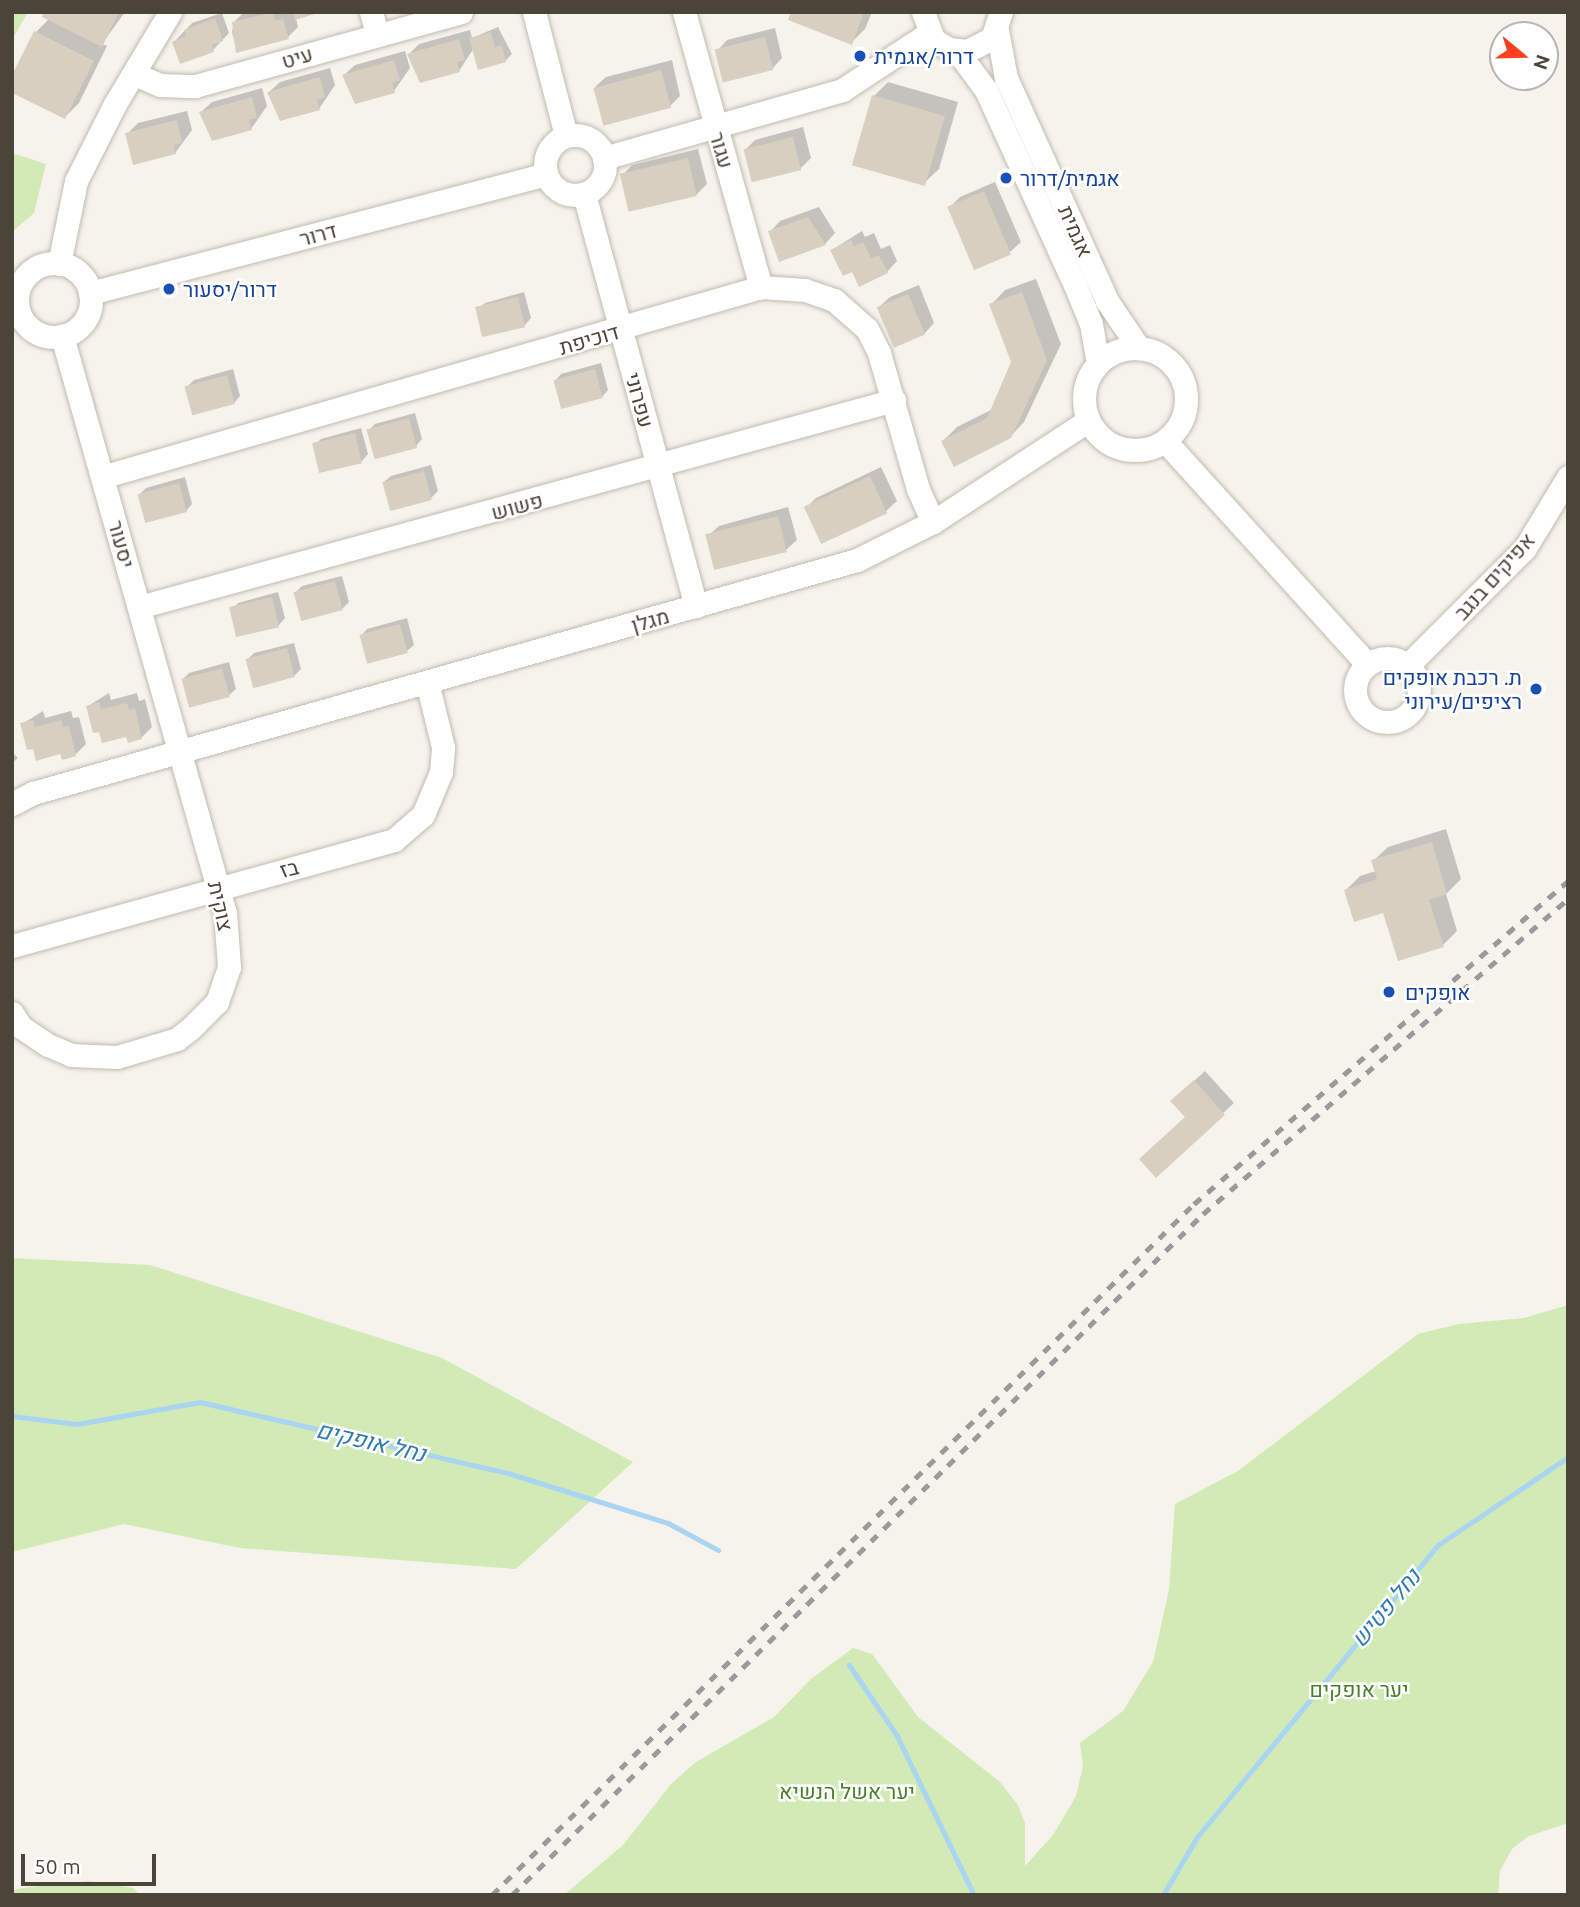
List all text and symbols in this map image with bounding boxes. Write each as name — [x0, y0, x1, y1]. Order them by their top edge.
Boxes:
north arrow — [1489, 21, 1559, 91]
street label: עיט — [278, 41, 316, 73]
place label: דרור/אגמית — [874, 43, 974, 69]
marker: דרור/אגמית — [852, 48, 868, 64]
text: N — [1529, 52, 1555, 72]
street label: עגור — [705, 129, 739, 171]
place label: אגמית/דרור — [1020, 165, 1120, 191]
marker: אגמית/דרור — [998, 170, 1014, 186]
street label: אגמית — [1053, 201, 1099, 261]
street label: דרור — [297, 217, 339, 251]
place label: דרור/יסעור — [183, 276, 277, 302]
marker: דרור/יסעור — [161, 281, 177, 297]
street label: דוכיפת — [556, 318, 622, 360]
street label: עפרוני — [621, 370, 659, 430]
street label: פשוש — [488, 487, 546, 525]
street label: יסעור — [104, 517, 140, 571]
street label: אפיקים בנגב — [1448, 527, 1540, 625]
street label: מגלן — [628, 603, 672, 637]
place label: ת. רכבת אופקים רציפים/עירוני — [1383, 664, 1522, 714]
marker: ת. רכבת אופקים רציפים/עירוני — [1528, 681, 1544, 697]
street label: בז — [277, 854, 301, 882]
street label: צוקית — [203, 879, 239, 933]
place label: אופקים — [1405, 979, 1471, 1005]
marker: אופקים — [1379, 982, 1399, 1002]
water label: נחל אופקים — [314, 1416, 428, 1468]
water label: נחל פטיש — [1345, 1563, 1427, 1653]
park label: יער אופקים — [1309, 1676, 1409, 1702]
park label: יער אשל הנשיא — [779, 1778, 915, 1804]
scale bar — [24, 1840, 159, 1884]
text: 50 m — [34, 1854, 81, 1878]

